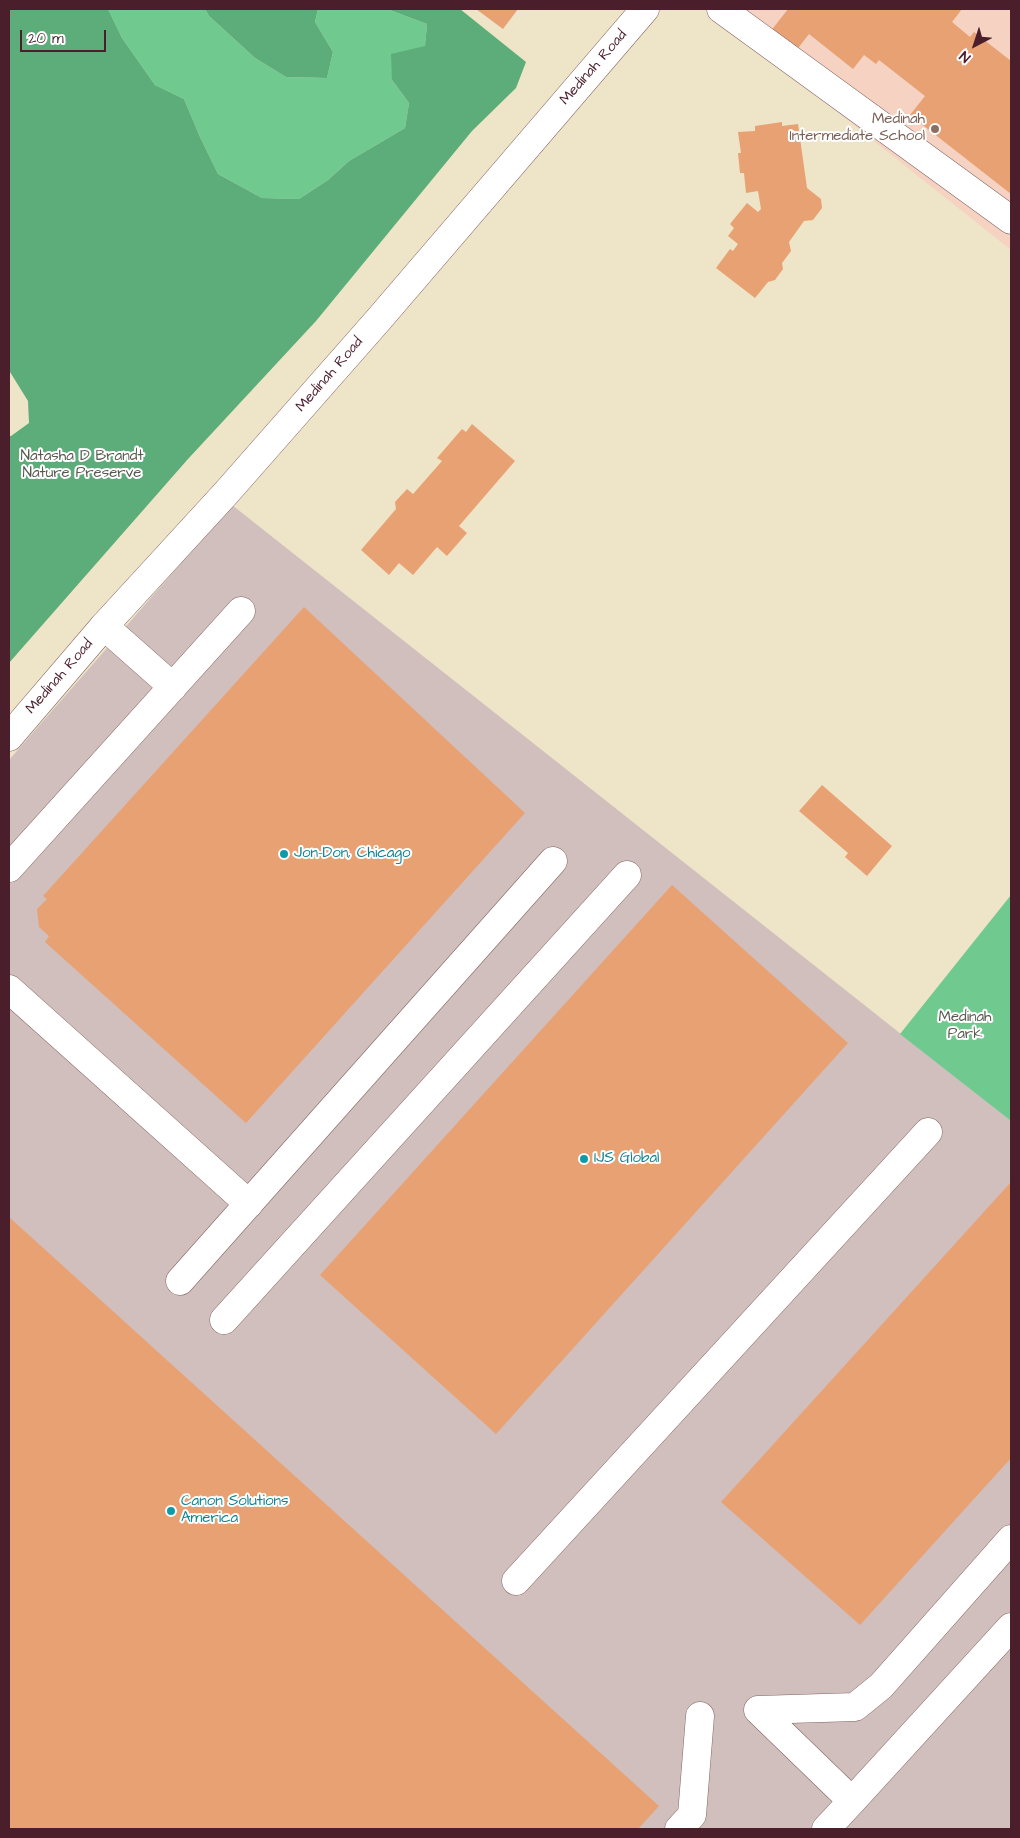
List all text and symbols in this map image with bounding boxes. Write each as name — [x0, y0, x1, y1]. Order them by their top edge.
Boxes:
scale bar — [22, 20, 109, 52]
north arrow — [950, 20, 1000, 70]
street label: Medinah Road — [557, 27, 631, 109]
text: 20 m — [28, 28, 64, 49]
text: N — [956, 46, 975, 67]
place label: Medinah Intermediate School — [789, 111, 925, 146]
marker: Medinah Intermediate School — [929, 123, 941, 135]
street label: Medinah Road — [293, 334, 367, 416]
park label: Natasha D Brandt Nature Preserve — [21, 448, 143, 483]
street label: Medinah Road — [23, 636, 97, 718]
place label: Jon-Don, Chicago — [294, 845, 410, 863]
marker: Jon-Don, Chicago — [278, 848, 290, 860]
park label: Medinah Park — [938, 1009, 992, 1044]
place label: IJS Global — [594, 1150, 659, 1168]
marker: IJS Global — [578, 1153, 590, 1165]
place label: Canon Solutions America — [181, 1493, 289, 1528]
marker: Canon Solutions America — [165, 1505, 177, 1517]

